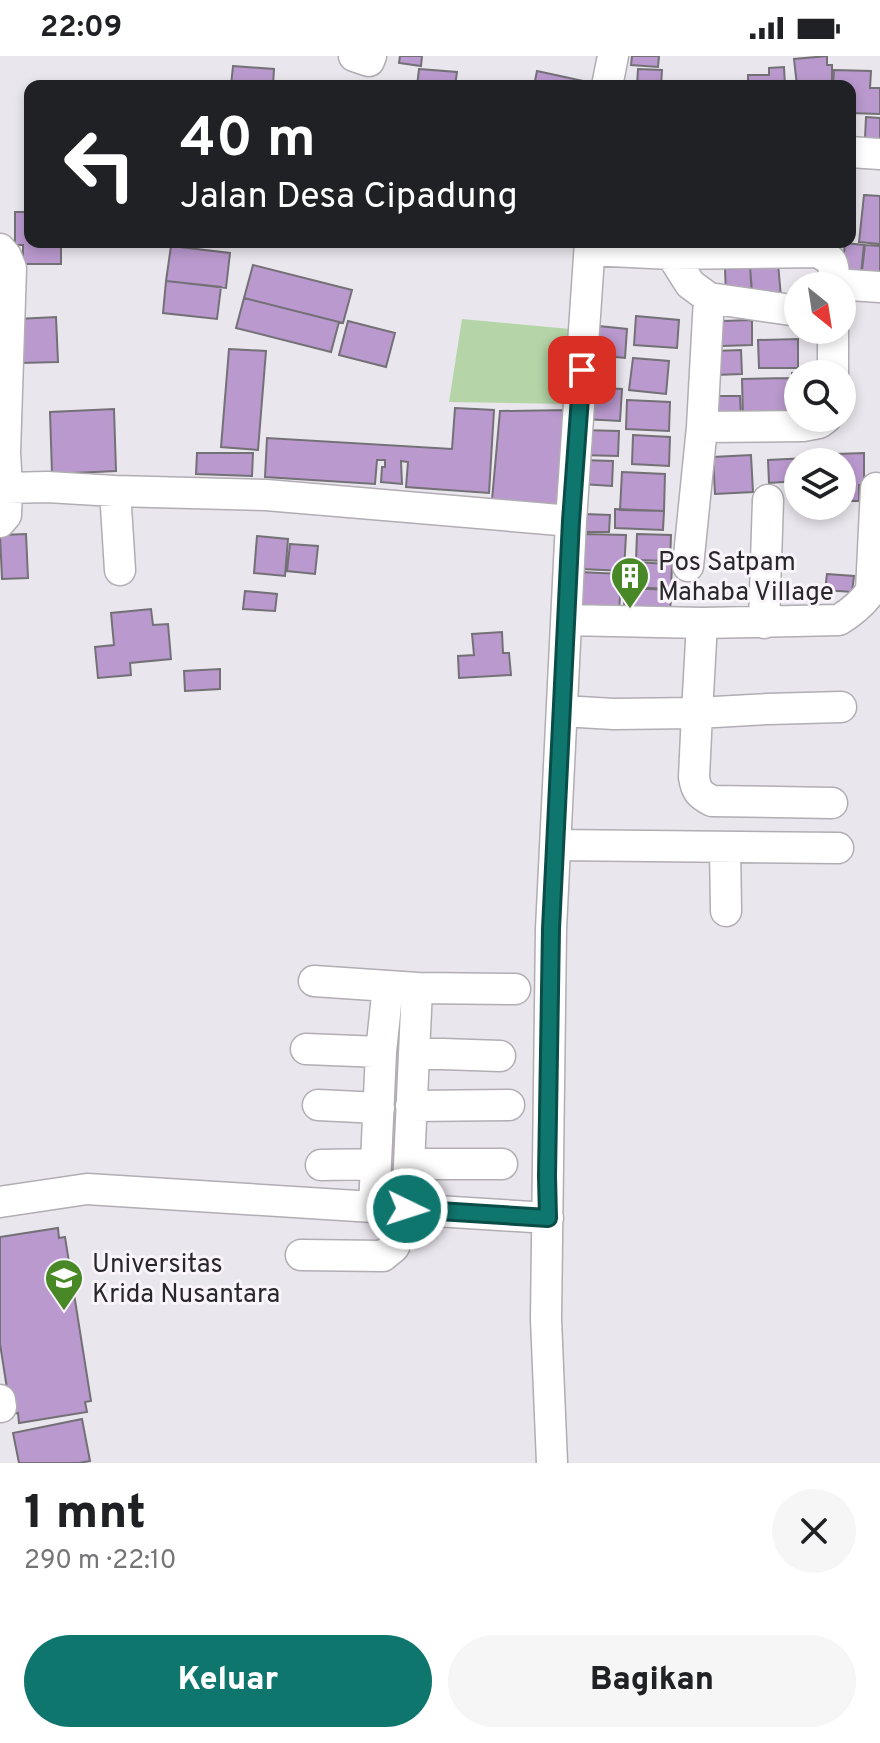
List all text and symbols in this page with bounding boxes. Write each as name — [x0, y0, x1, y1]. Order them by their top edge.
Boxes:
text: 22:09 — [40, 10, 122, 47]
text: 40 m — [180, 106, 316, 176]
icon: left — [48, 112, 152, 216]
text: Jalan Desa Cipadung — [180, 175, 518, 221]
north arrow — [784, 272, 856, 344]
map controls — [784, 272, 856, 520]
pin — [548, 336, 616, 404]
icon: arrive — [560, 348, 604, 392]
button: search — [784, 360, 856, 432]
button: layers — [784, 448, 856, 520]
place label: Pos Satpam Mahaba Village — [658, 547, 834, 610]
building icon: Pos Satpam Mahaba Village — [609, 555, 651, 610]
position arrow — [365, 1167, 449, 1251]
place label: Universitas Krida Nusantara — [92, 1249, 280, 1312]
school or university icon: Universitas Krida Nusantara — [43, 1257, 85, 1312]
text: 1 mnt — [24, 1485, 146, 1545]
button: close — [772, 1489, 856, 1573]
text: 290 m · 22:10 — [24, 1545, 176, 1578]
button: Keluar — [24, 1635, 432, 1727]
button: Bagikan — [448, 1635, 856, 1727]

